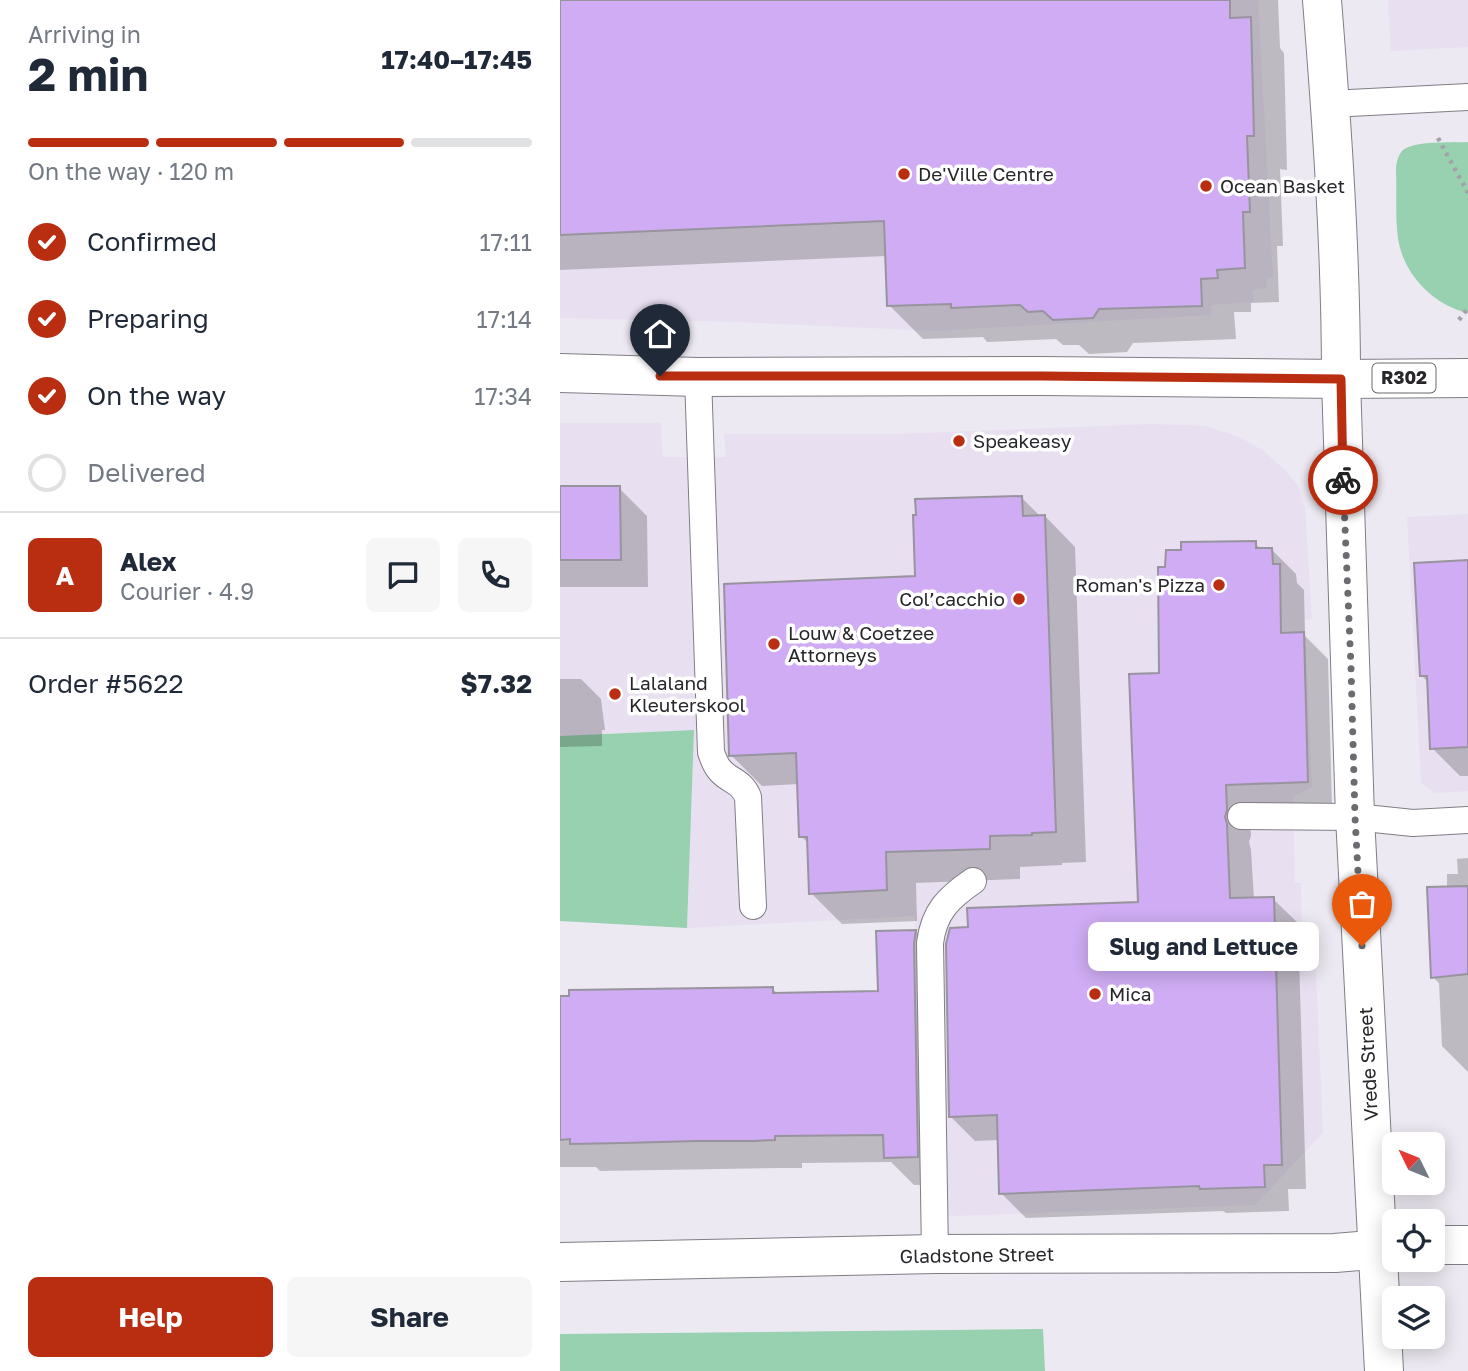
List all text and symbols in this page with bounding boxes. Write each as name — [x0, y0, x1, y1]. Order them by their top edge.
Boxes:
text: Arriving in — [28, 20, 141, 48]
text: 17:40–17:45 — [381, 44, 532, 75]
text: 2 min — [28, 46, 148, 101]
text: On the way · 120 m — [28, 157, 234, 185]
place label: De'Ville Centre — [918, 162, 1054, 185]
marker: De'Ville Centre — [896, 166, 912, 182]
place label: Ocean Basket — [1220, 174, 1345, 197]
marker: Ocean Basket — [1198, 178, 1214, 194]
icon: check — [28, 223, 66, 261]
text: Confirmed — [87, 226, 217, 257]
text: 17:11 — [479, 228, 532, 256]
icon: check — [28, 300, 66, 338]
text: Preparing — [87, 303, 209, 334]
pin — [630, 304, 690, 376]
text: 17:14 — [477, 305, 532, 333]
icon: home — [641, 315, 679, 353]
road number: R302 — [1372, 364, 1436, 392]
icon: check — [28, 377, 66, 415]
text: On the way — [87, 380, 226, 411]
text: 17:34 — [474, 382, 532, 410]
place label: Speakeasy — [973, 429, 1072, 452]
marker: Speakeasy — [951, 433, 967, 449]
courier — [1308, 445, 1378, 515]
text: Delivered — [87, 457, 206, 488]
icon: bike — [1324, 461, 1362, 499]
button: chat — [366, 538, 440, 612]
button: phone — [458, 538, 532, 612]
text: Alex — [120, 546, 177, 577]
text: A — [56, 560, 74, 591]
place label: Roman's Pizza — [1075, 573, 1205, 596]
text: Courier · 4.9 — [120, 577, 254, 605]
marker: Roman's Pizza — [1211, 577, 1227, 593]
place label: Col’cacchio — [899, 587, 1005, 610]
marker: Col’cacchio — [1011, 591, 1027, 607]
place label: Louw & Coetzee Attorneys — [788, 621, 934, 666]
marker: Louw & Coetzee Attorneys — [766, 636, 782, 652]
text: Order #5622 — [28, 668, 183, 699]
text: $7.32 — [460, 668, 532, 699]
place label: Lalaland Kleuterskool — [629, 671, 746, 716]
marker: Lalaland Kleuterskool — [607, 686, 623, 702]
pin — [1332, 874, 1392, 946]
icon: bag — [1343, 885, 1381, 923]
callout: Slug and Lettuce — [1089, 922, 1320, 970]
text: Slug and Lettuce — [1109, 932, 1298, 960]
place label: Mica — [1109, 982, 1152, 1005]
marker: Mica — [1087, 986, 1103, 1002]
street label: Vrede Street — [1353, 1007, 1382, 1122]
north arrow — [1382, 1132, 1446, 1195]
map controls — [1382, 1132, 1445, 1349]
button: locate — [1382, 1209, 1445, 1272]
street label: Gladstone Street — [899, 1242, 1055, 1267]
button: Help — [28, 1277, 273, 1357]
button: Share — [287, 1277, 532, 1357]
button: layers — [1382, 1286, 1445, 1349]

